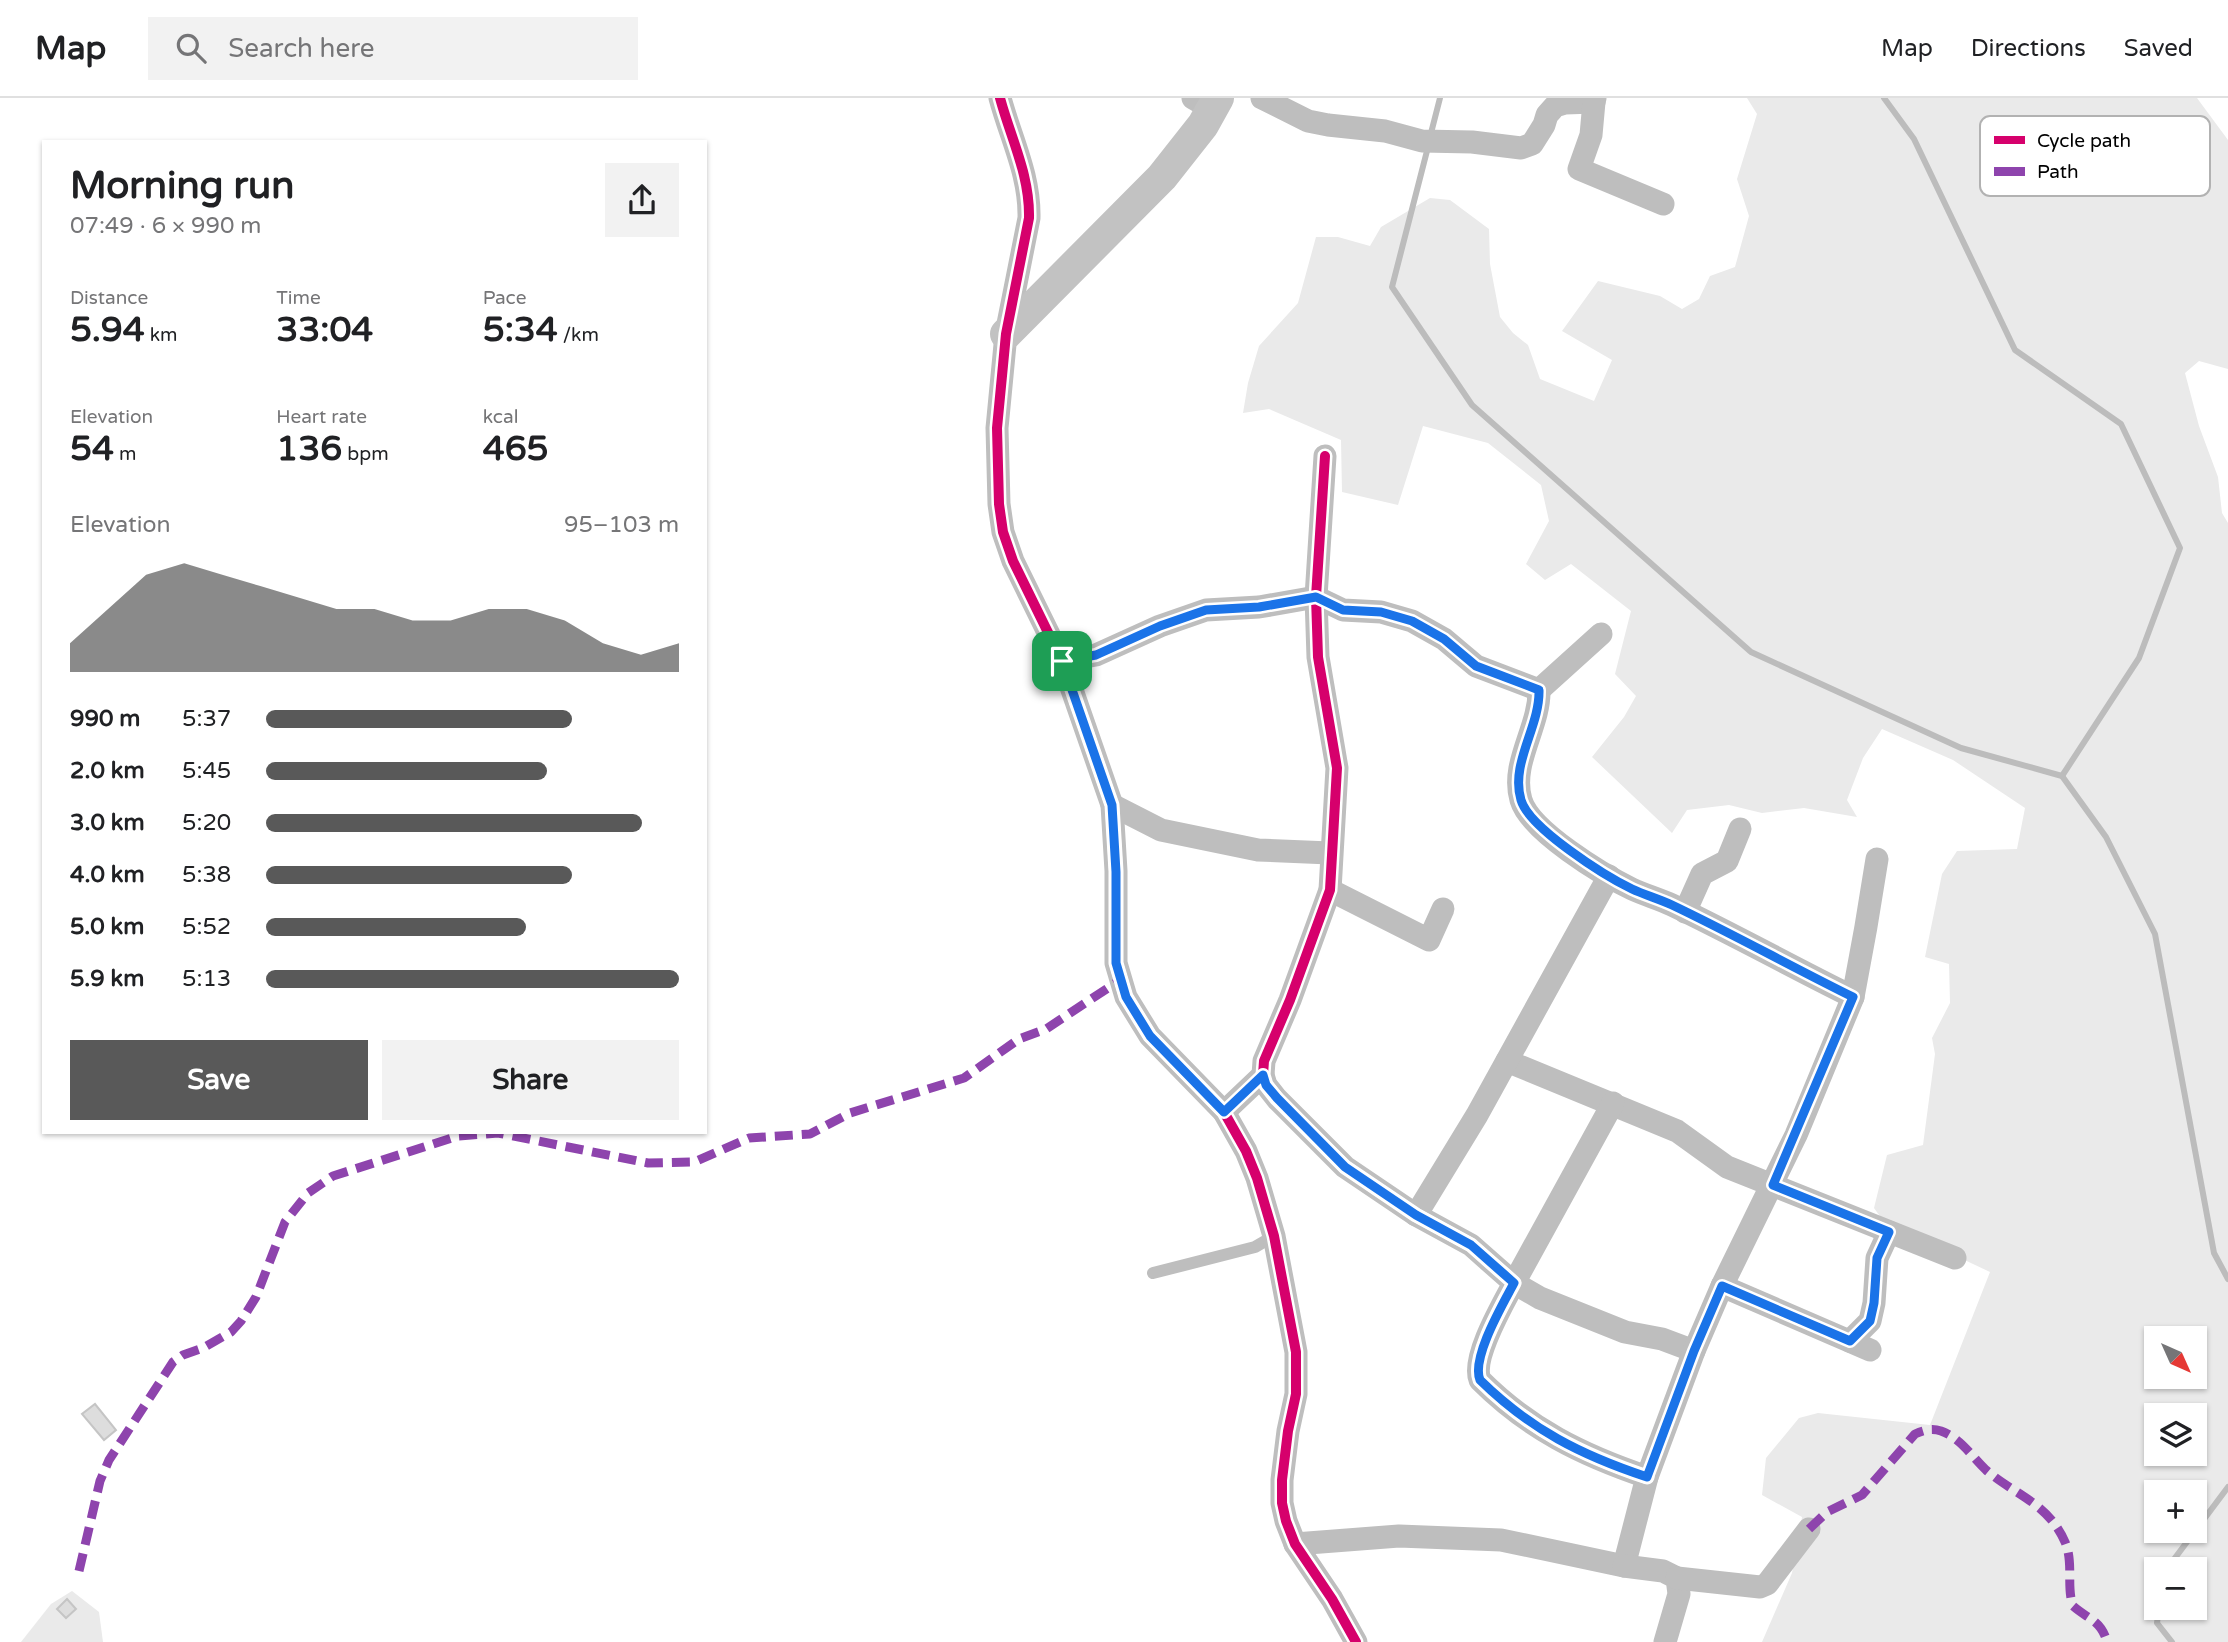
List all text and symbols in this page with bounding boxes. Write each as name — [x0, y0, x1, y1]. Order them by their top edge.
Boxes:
search box — [148, 17, 638, 80]
text: Map — [35, 29, 106, 68]
icon: search — [172, 29, 210, 67]
text: Search here — [228, 33, 374, 64]
text: Map — [1881, 34, 1933, 63]
text: Directions — [1971, 34, 2086, 63]
text: Saved — [2124, 34, 2193, 63]
legend — [1980, 116, 2210, 196]
text: Cycle path — [2037, 130, 2131, 152]
text: Path — [2037, 161, 2079, 183]
text: Morning run — [70, 163, 294, 209]
button: share — [605, 163, 679, 237]
text: 07:49 · 6 × 990 m — [70, 212, 261, 240]
text: Distance — [70, 287, 148, 309]
text: Time — [276, 287, 321, 309]
text: Pace — [483, 287, 526, 309]
text: 5.94 — [70, 309, 145, 351]
text: 33:04 — [276, 309, 373, 351]
text: 5:34 — [483, 309, 558, 351]
text: km — [145, 324, 177, 346]
text: /km — [558, 324, 599, 346]
text: Elevation — [70, 406, 153, 428]
text: Heart rate — [276, 406, 367, 428]
text: kcal — [483, 406, 518, 428]
text: 54 — [70, 428, 114, 470]
text: 136 — [276, 428, 342, 470]
text: 465 — [483, 428, 549, 470]
text: m — [114, 443, 136, 465]
text: bpm — [342, 443, 389, 465]
text: Elevation — [70, 511, 171, 539]
text: 95–103 m — [564, 511, 679, 539]
pin — [1032, 631, 1092, 691]
icon: arrive — [1043, 642, 1081, 680]
text: 990 m — [70, 705, 140, 733]
text: 5:37 — [182, 705, 231, 733]
text: 2.0 km — [70, 757, 145, 785]
text: 5:45 — [182, 757, 231, 785]
text: 3.0 km — [70, 809, 145, 837]
text: 5:20 — [182, 809, 231, 837]
text: 4.0 km — [70, 861, 145, 889]
text: 5:38 — [182, 861, 231, 889]
text: 5.0 km — [70, 913, 144, 941]
text: 5:52 — [182, 913, 231, 941]
text: 5.9 km — [70, 965, 144, 993]
text: 5:13 — [182, 965, 231, 993]
button: Save — [70, 1040, 368, 1120]
button: Share — [382, 1040, 679, 1120]
north arrow — [2144, 1326, 2207, 1390]
map controls — [2144, 1326, 2207, 1620]
button: layers — [2144, 1403, 2207, 1466]
button: + — [2144, 1480, 2207, 1543]
button: − — [2144, 1557, 2207, 1620]

